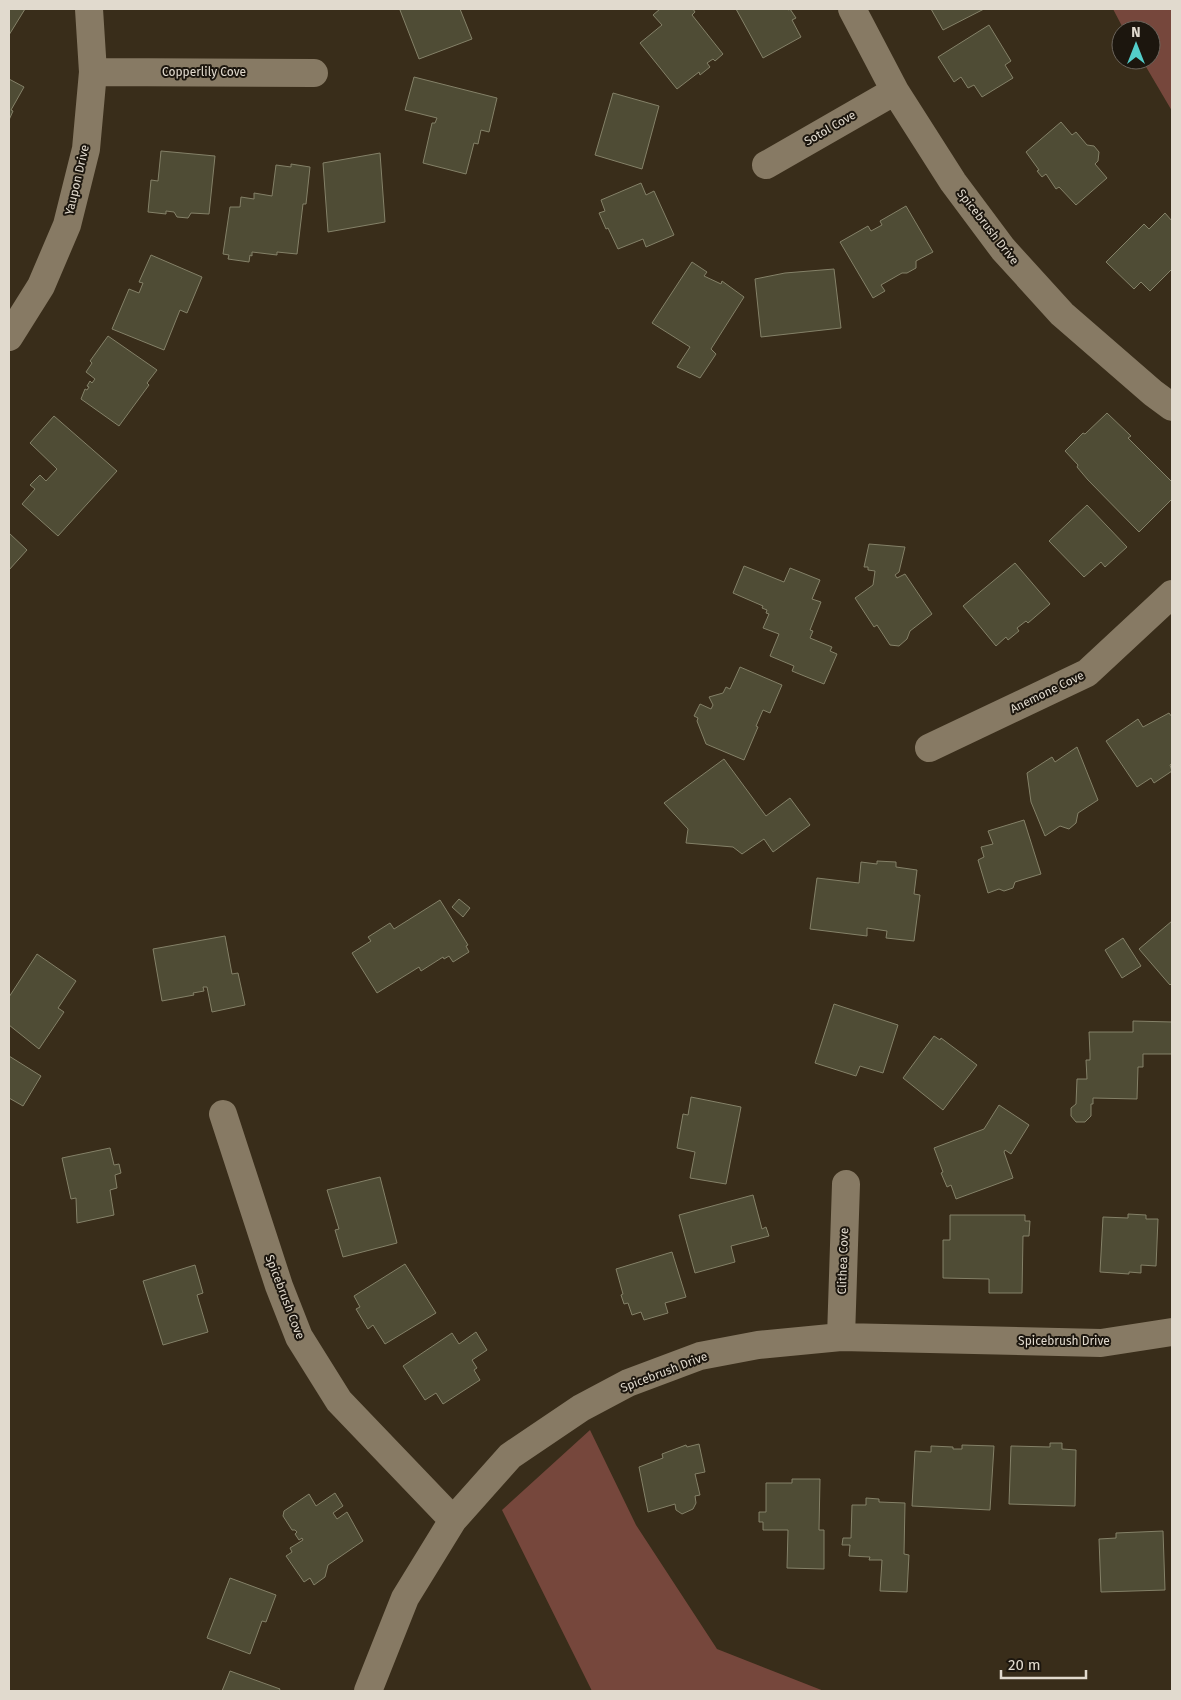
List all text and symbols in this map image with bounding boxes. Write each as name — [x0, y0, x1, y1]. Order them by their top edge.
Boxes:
north arrow — [1111, 20, 1161, 70]
text: N — [1131, 24, 1141, 41]
street label: Copperlily Cove — [162, 65, 246, 79]
street label: Sotol Cove — [802, 108, 858, 148]
street label: Yaupon Drive — [62, 144, 92, 216]
street label: Spicebrush Drive — [954, 187, 1022, 267]
street label: Anemone Cove — [1008, 668, 1086, 716]
street label: Clithea Cove — [835, 1227, 851, 1295]
street label: Spicebrush Cove — [262, 1253, 308, 1341]
street label: Spicebrush Drive — [1018, 1334, 1110, 1348]
street label: Spicebrush Drive — [619, 1349, 709, 1395]
scale bar — [1001, 1648, 1086, 1680]
text: 20 m — [1008, 1656, 1041, 1674]

